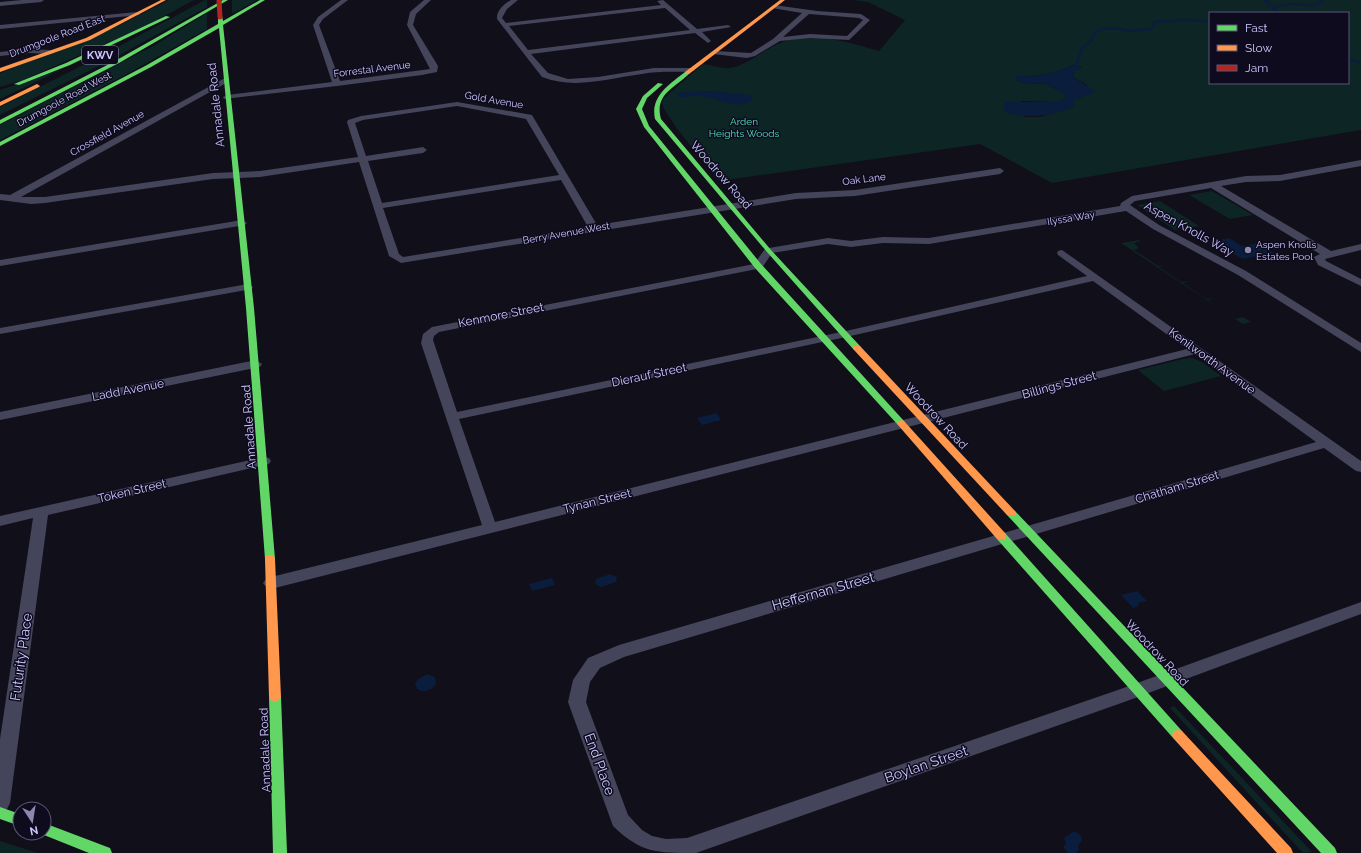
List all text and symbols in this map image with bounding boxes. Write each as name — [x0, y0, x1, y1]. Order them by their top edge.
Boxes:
street label: Drumgoole Road East — [8, 12, 107, 59]
legend — [1209, 12, 1349, 84]
text: Fast — [1245, 21, 1268, 35]
text: Slow — [1245, 41, 1272, 55]
road number: KWV — [82, 46, 118, 64]
street label: Forrestal Avenue — [333, 59, 411, 79]
text: Jam — [1245, 61, 1268, 75]
street label: Annadale Road — [205, 62, 227, 148]
street label: Drumgoole Road West — [15, 69, 114, 129]
street label: Gold Avenue — [464, 89, 524, 111]
street label: Crossfield Avenue — [68, 108, 146, 158]
park label: Arden Heights Woods — [709, 116, 779, 139]
street label: Woodrow Road — [688, 138, 754, 212]
street label: Oak Lane — [842, 171, 887, 187]
street label: Aspen Knolls Way — [1142, 199, 1237, 260]
street label: Ilyssa Way — [1046, 209, 1096, 227]
street label: Berry Avenue West — [522, 220, 611, 246]
place label: Aspen Knolls Estates Pool — [1256, 239, 1317, 262]
marker: Aspen Knolls Estates Pool — [1243, 245, 1253, 255]
street label: Kenmore Street — [457, 300, 545, 330]
street label: Kenilworth Avenue — [1166, 325, 1258, 397]
street label: Dierauf Street — [610, 360, 688, 390]
street label: Billings Street — [1020, 368, 1098, 402]
street label: Ladd Avenue — [91, 376, 165, 404]
street label: Woodrow Road — [902, 380, 970, 452]
street label: Annadale Road — [239, 384, 259, 470]
street label: Chatham Street — [1134, 468, 1220, 506]
street label: Token Street — [97, 476, 167, 506]
street label: Tynan Street — [561, 486, 633, 516]
street label: Heffernan Street — [770, 569, 876, 613]
street label: Futurity Place — [7, 612, 35, 702]
street label: Woodrow Road — [1123, 617, 1191, 689]
street label: Annadale Road — [257, 707, 273, 793]
street label: End Place — [581, 731, 619, 797]
street label: Boylan Street — [882, 742, 970, 786]
north arrow — [12, 801, 52, 841]
text: N — [29, 823, 39, 838]

